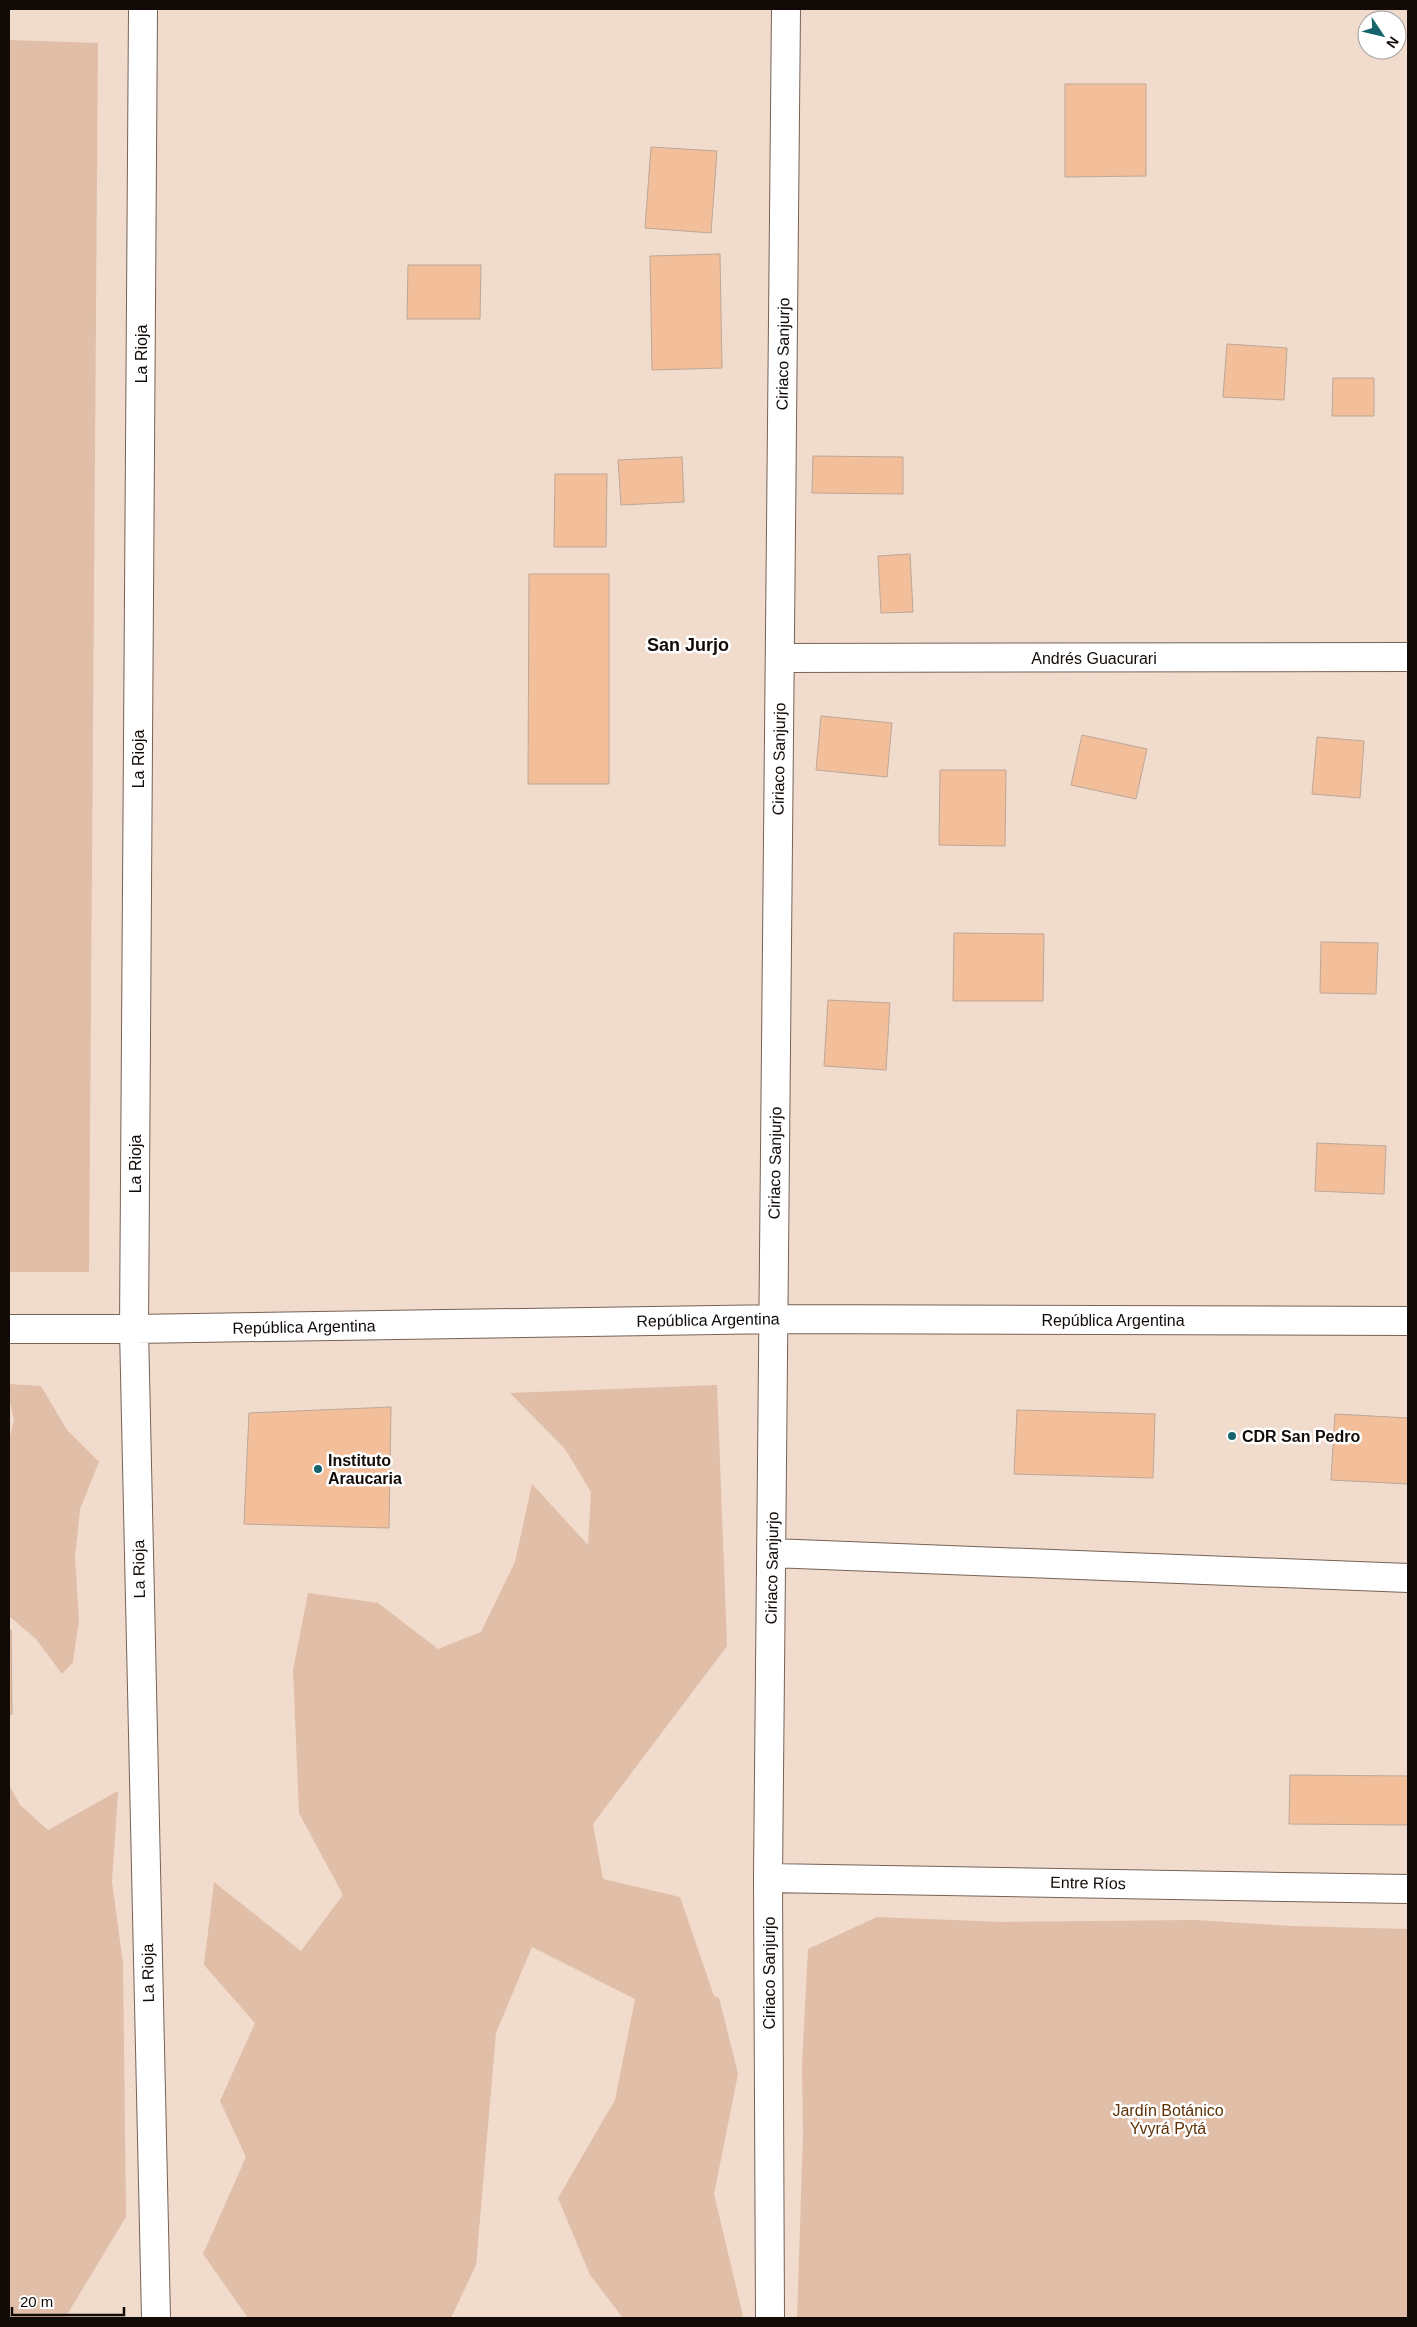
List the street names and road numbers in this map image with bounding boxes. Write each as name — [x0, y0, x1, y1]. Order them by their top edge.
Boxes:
street label: Ciriaco Sanjurjo — [774, 297, 792, 411]
street label: La Rioja — [133, 325, 150, 383]
street label: Andrés Guacurari — [1031, 650, 1157, 667]
street label: Ciriaco Sanjurjo — [770, 702, 788, 816]
street label: La Rioja — [130, 730, 147, 788]
street label: Ciriaco Sanjurjo — [766, 1106, 784, 1220]
street label: La Rioja — [127, 1135, 144, 1193]
street label: República Argentina — [636, 1310, 780, 1330]
street label: República Argentina — [1041, 1312, 1185, 1329]
street label: República Argentina — [232, 1317, 376, 1337]
street label: Ciriaco Sanjurjo — [763, 1511, 781, 1625]
street label: La Rioja — [130, 1539, 148, 1598]
street label: Entre Ríos — [1050, 1874, 1126, 1892]
street label: Ciriaco Sanjurjo — [761, 1916, 778, 2029]
street label: La Rioja — [139, 1943, 157, 2002]

